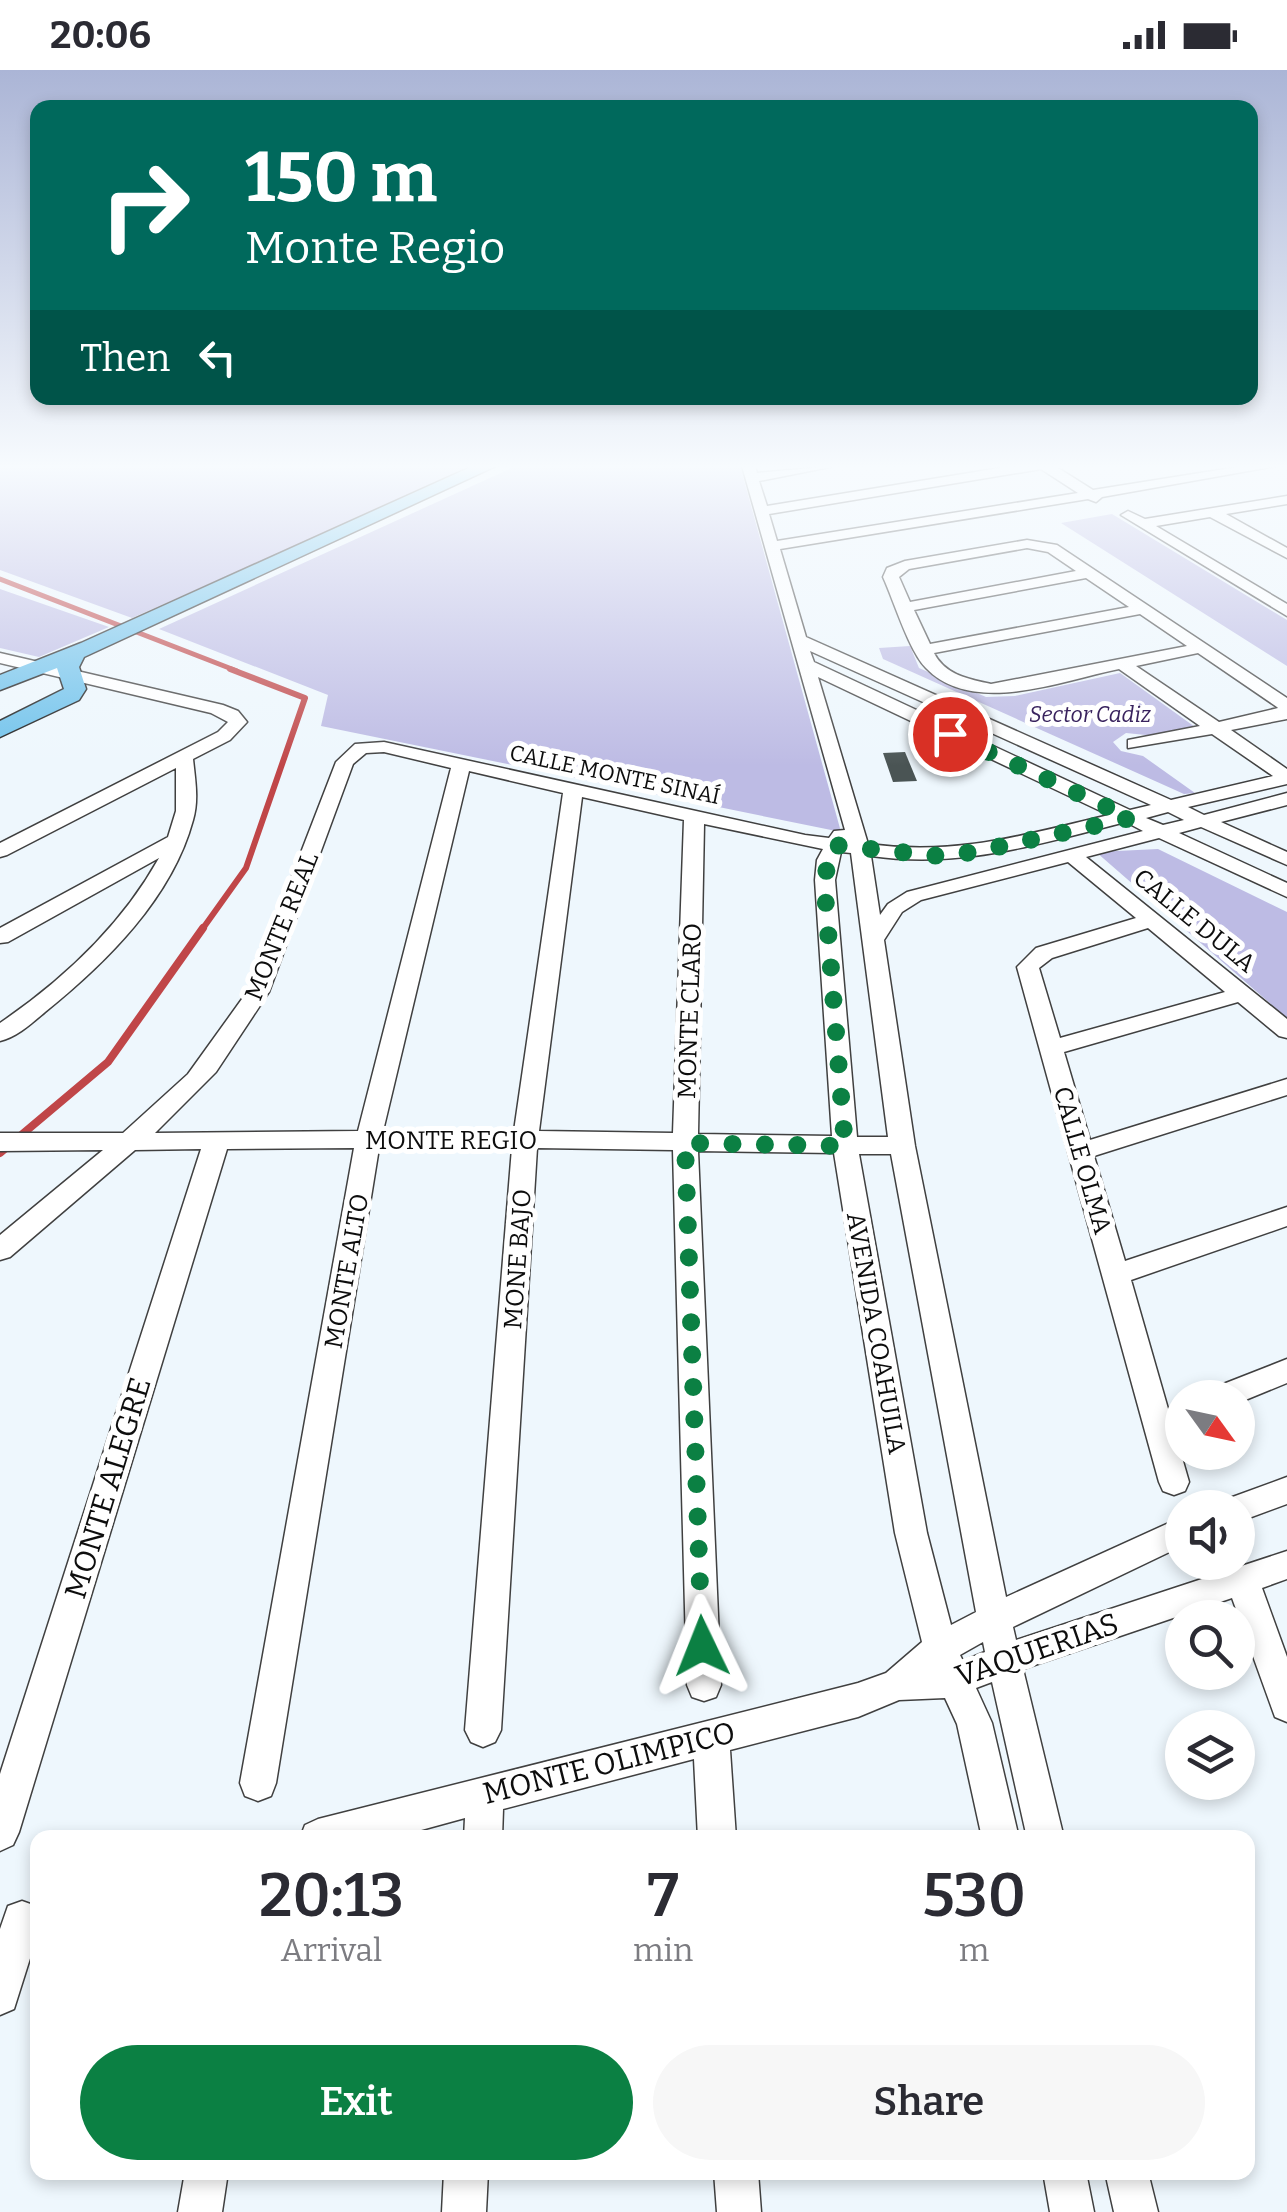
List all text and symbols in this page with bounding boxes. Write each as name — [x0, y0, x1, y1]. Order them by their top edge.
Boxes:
text: 20:06 — [50, 12, 151, 58]
text: 150 m — [245, 136, 437, 220]
icon: right — [80, 140, 210, 270]
text: Monte Regio — [245, 221, 505, 275]
icon: left — [190, 330, 245, 385]
text: Then — [80, 335, 170, 381]
pin — [908, 692, 993, 777]
park label: Sector Cadiz — [1029, 701, 1152, 728]
icon: arrive — [923, 707, 978, 762]
street label: CALLE MONTE SINAÍ — [507, 739, 722, 810]
street label: MONTE REAL — [239, 848, 325, 1005]
street label: CALLE DULA — [1127, 863, 1262, 979]
street label: MONTE CLARO — [672, 923, 708, 1100]
street label: CALLE OLMA — [1047, 1083, 1117, 1238]
street label: MONTE REGIO — [365, 1126, 537, 1156]
street label: MONE BAJO — [498, 1188, 538, 1330]
street label: MONTE ALTO — [319, 1191, 375, 1351]
street label: AVENIDA COAHUILA — [840, 1210, 912, 1457]
street label: MONTE ALEGRE — [57, 1373, 159, 1603]
north arrow — [1165, 1380, 1255, 1470]
map controls — [1165, 1380, 1255, 1800]
button: sound — [1165, 1490, 1255, 1580]
position arrow — [650, 1594, 754, 1698]
button: search — [1165, 1600, 1255, 1690]
street label: VAQUERIAS — [951, 1605, 1123, 1695]
button: layers — [1165, 1710, 1255, 1800]
street label: MONTE OLIMPICO — [479, 1714, 739, 1812]
text: 20:13 — [259, 1860, 404, 1932]
text: 7 — [647, 1860, 679, 1932]
text: 530 — [922, 1860, 1026, 1932]
text: Arrival — [281, 1931, 382, 1969]
text: min — [633, 1931, 693, 1969]
text: m — [959, 1931, 989, 1969]
button: Exit — [80, 2045, 633, 2160]
button: Share — [653, 2045, 1205, 2160]

